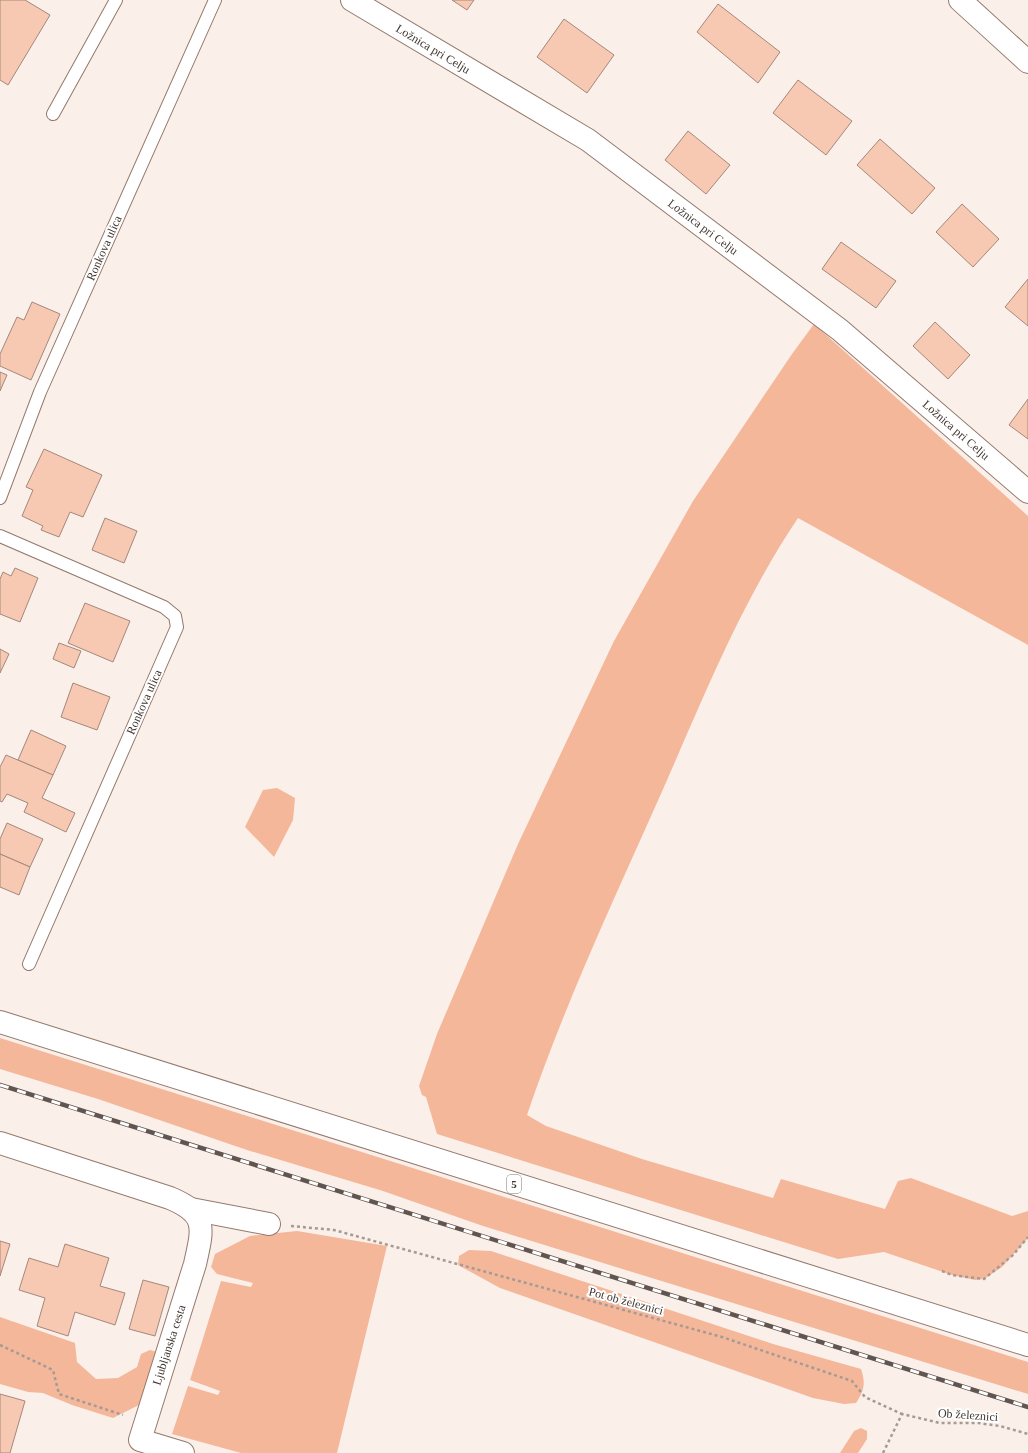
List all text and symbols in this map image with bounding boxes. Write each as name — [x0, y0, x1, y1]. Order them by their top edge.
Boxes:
street label: Ložnica pri Celju — [393, 21, 473, 77]
street label: Ložnica pri Celju — [665, 196, 741, 258]
street label: Ronkova ulica — [83, 213, 125, 283]
street label: Ložnica pri Celju — [920, 397, 992, 463]
street label: Ronkova ulica — [123, 667, 165, 737]
road number: 5 — [507, 1175, 521, 1193]
street label: Pot ob železnici — [587, 1284, 665, 1318]
street label: Ljubljanska cesta — [149, 1302, 189, 1387]
street label: Ob železnici — [937, 1406, 999, 1424]

